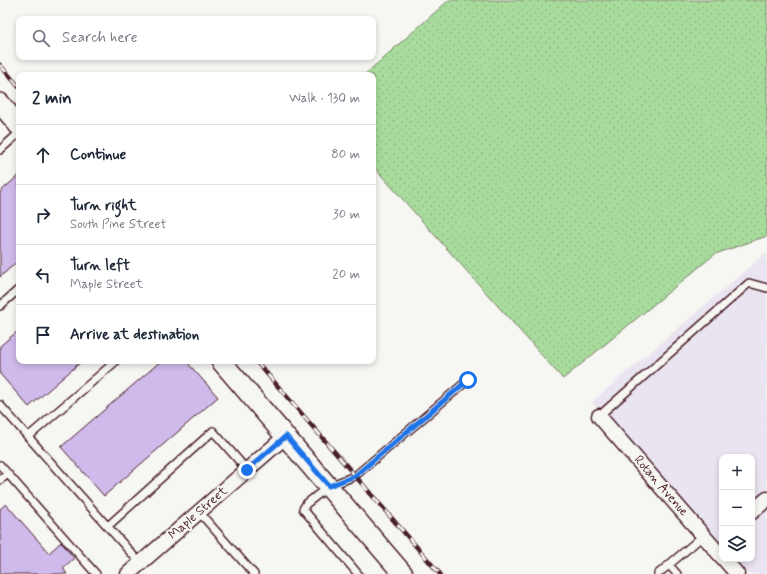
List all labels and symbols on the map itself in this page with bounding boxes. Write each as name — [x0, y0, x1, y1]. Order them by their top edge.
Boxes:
route start — [459, 371, 477, 389]
street label: Rotan Avenue — [630, 452, 692, 520]
route end — [238, 461, 256, 479]
street label: Maple Street — [165, 482, 231, 543]

